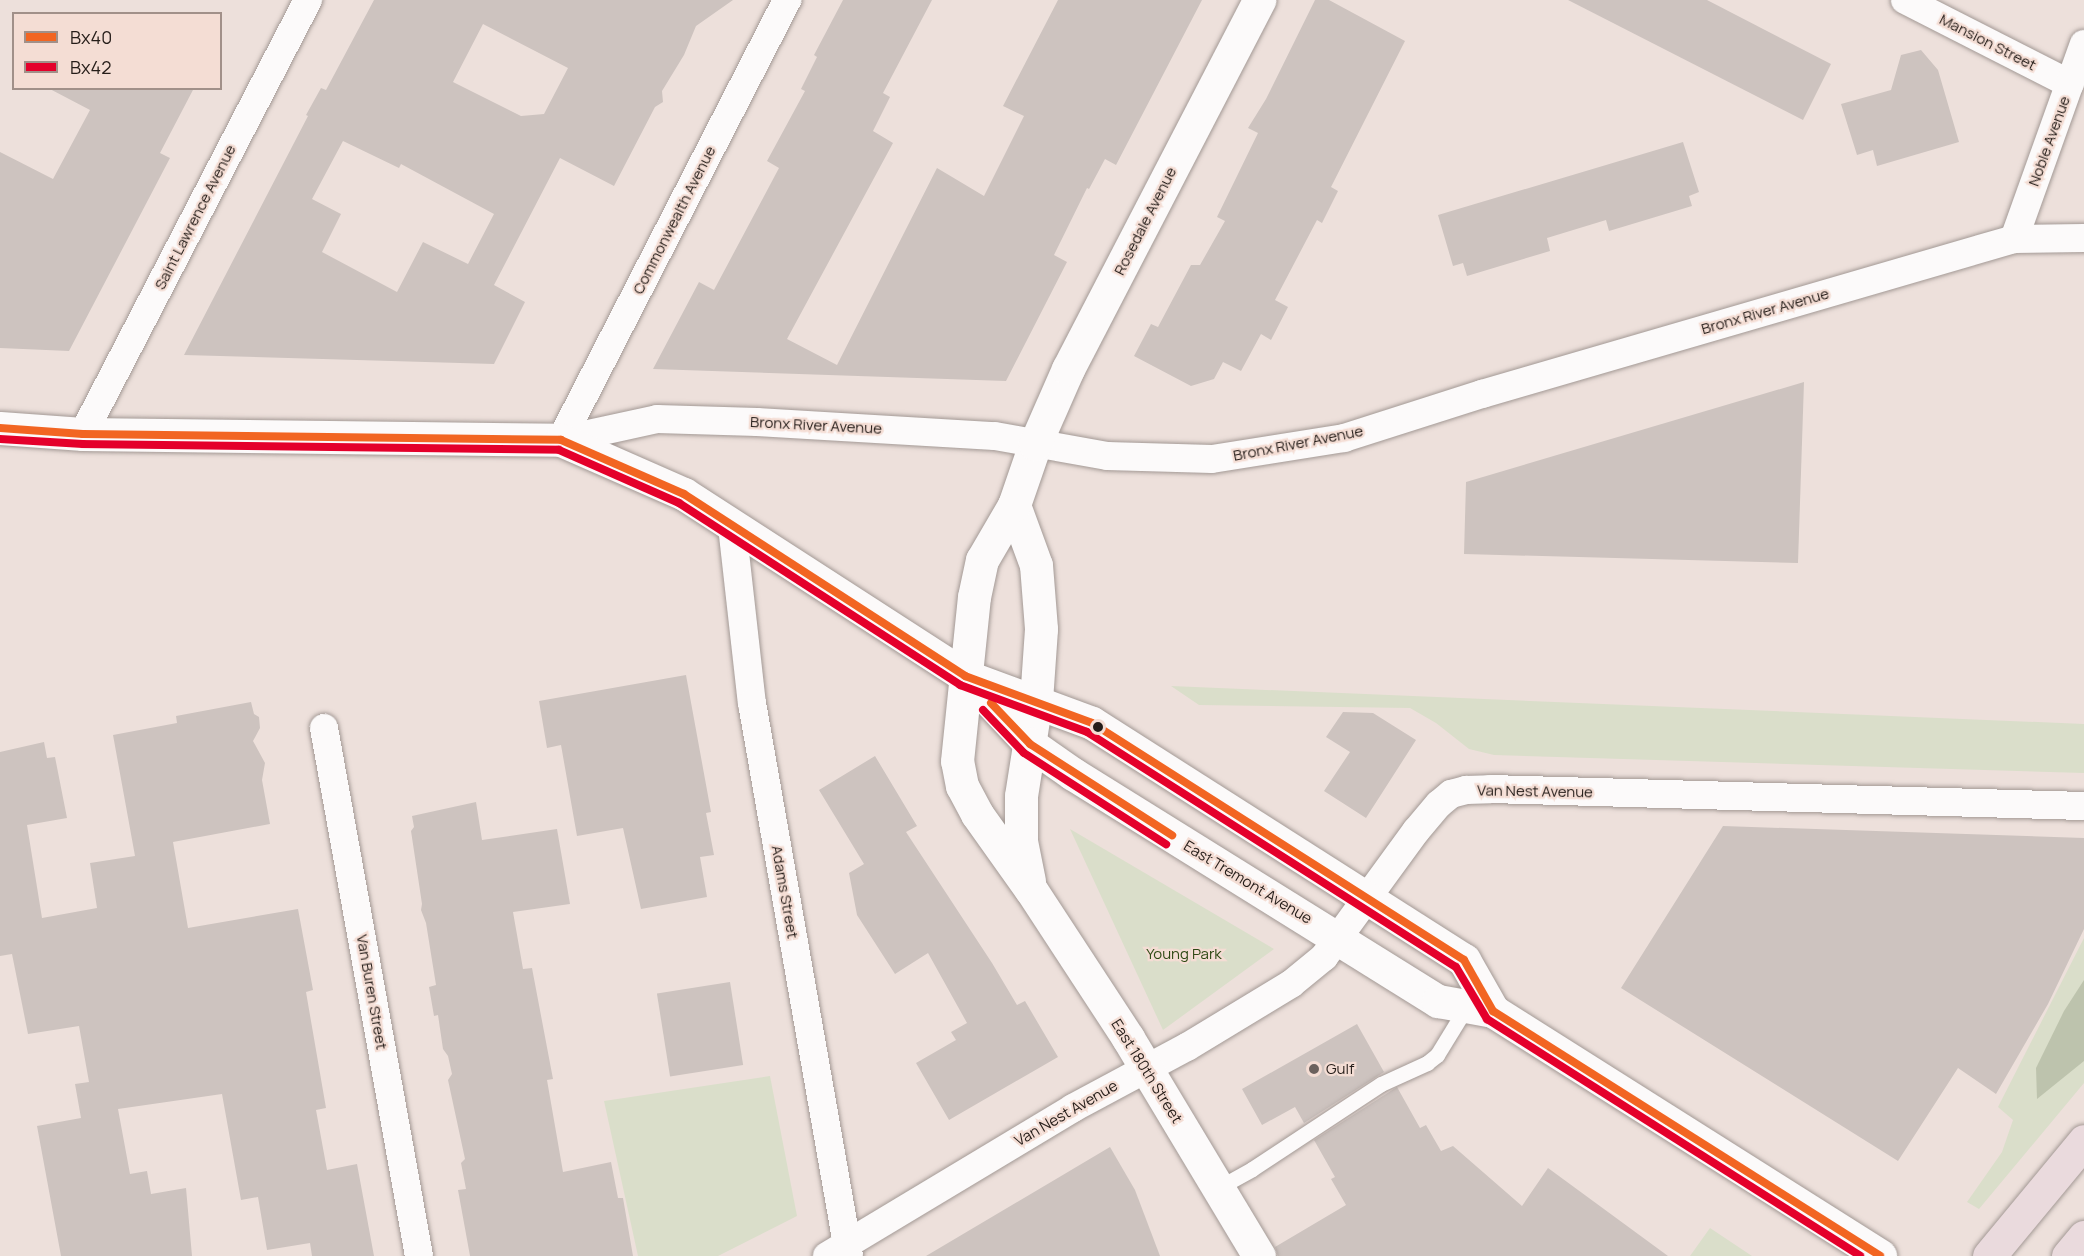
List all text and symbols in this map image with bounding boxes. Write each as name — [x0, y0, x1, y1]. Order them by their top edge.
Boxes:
street label: Mansion Street — [1937, 10, 2039, 74]
legend — [12, 12, 222, 90]
text: Bx40 — [70, 25, 112, 49]
text: Bx42 — [70, 55, 111, 79]
street label: Noble Avenue — [2024, 93, 2074, 189]
street label: Saint Lawrence Avenue — [151, 142, 239, 292]
street label: Commonwealth Avenue — [629, 143, 719, 297]
street label: Rosedale Avenue — [1110, 164, 1180, 278]
street label: Bronx River Avenue — [1699, 284, 1831, 338]
street label: Bronx River Avenue — [750, 413, 882, 437]
street label: Bronx River Avenue — [1232, 422, 1364, 464]
unlabelled marker — [1092, 721, 1104, 733]
street label: Van Nest Avenue — [1477, 781, 1593, 801]
street label: East Tremont Avenue — [1181, 837, 1315, 927]
street label: Adams Street — [768, 844, 802, 940]
street label: Van Buren Street — [353, 933, 391, 1051]
park label: Young Park — [1146, 945, 1222, 963]
street label: East 180th Street — [1108, 1016, 1186, 1126]
place label: Gulf — [1326, 1060, 1354, 1078]
marker: Gulf — [1307, 1062, 1321, 1076]
street label: Van Nest Avenue — [1011, 1076, 1121, 1150]

